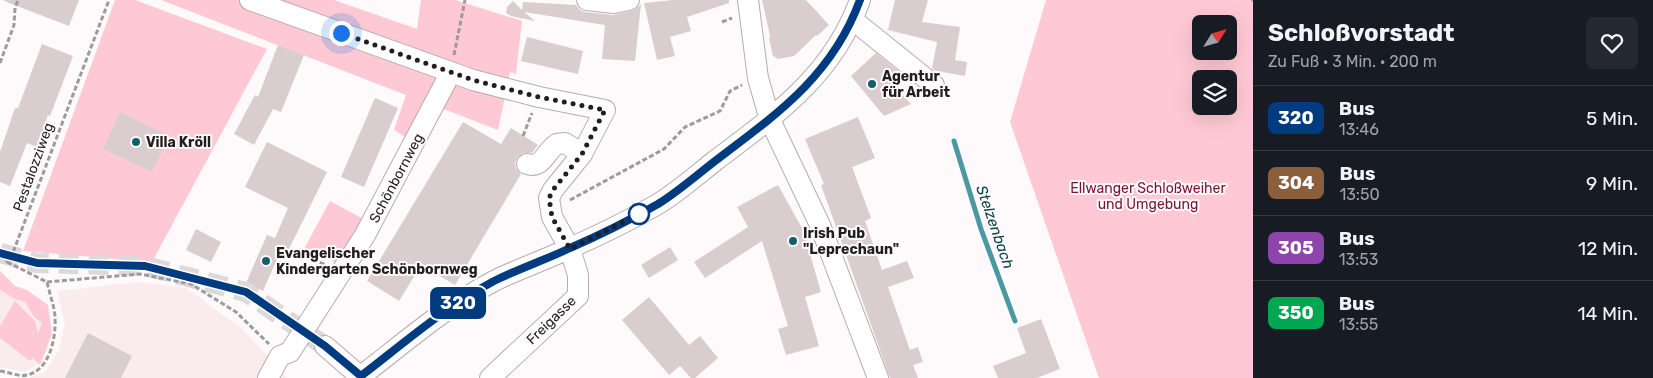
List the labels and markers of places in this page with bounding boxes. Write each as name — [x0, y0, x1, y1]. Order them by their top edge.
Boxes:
place label: Agentur für Arbeit — [882, 68, 950, 101]
marker: Agentur für Arbeit — [866, 78, 878, 90]
place label: Villa Kröll — [146, 134, 211, 151]
marker: Villa Kröll — [130, 136, 142, 148]
unlabelled marker — [628, 203, 650, 225]
place label: Irish Pub "Leprechaun" — [803, 225, 899, 258]
marker: Irish Pub "Leprechaun" — [787, 235, 799, 247]
place label: Evangelischer Kindergarten Schönbornweg — [276, 245, 478, 278]
marker: Evangelischer Kindergarten Schönbornweg — [260, 255, 272, 267]

